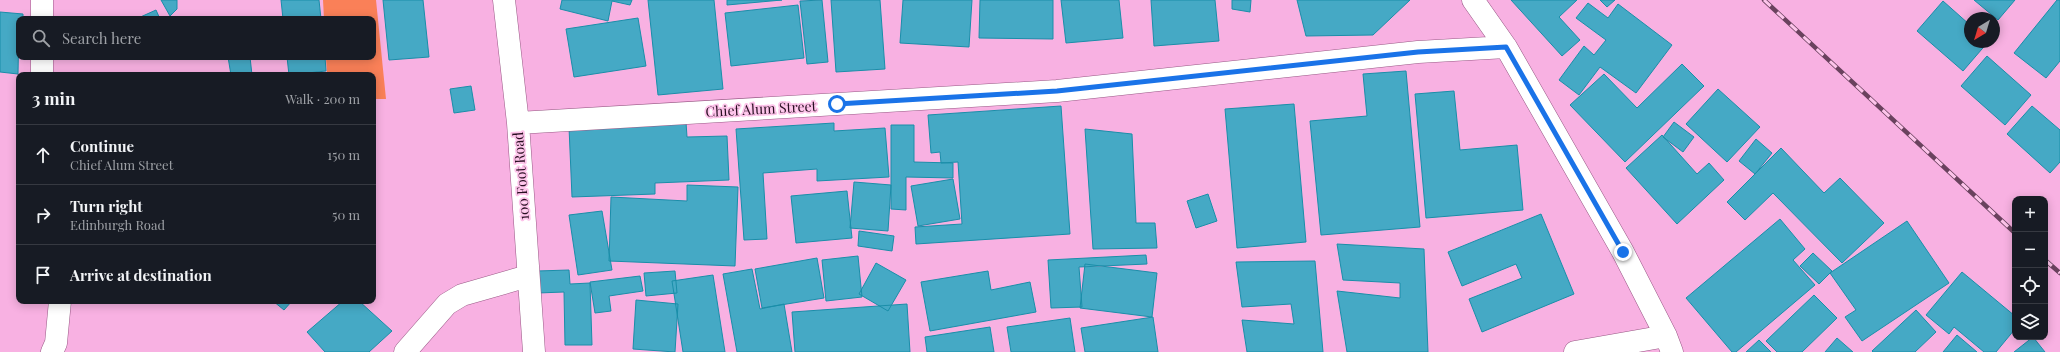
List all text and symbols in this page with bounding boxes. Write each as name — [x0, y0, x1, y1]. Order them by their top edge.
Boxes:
north arrow — [1964, 12, 2000, 48]
search box — [16, 16, 376, 60]
icon: search — [30, 27, 52, 49]
text: Search here — [62, 28, 141, 48]
text: 3 min — [32, 87, 75, 109]
text: Walk · 200 m — [285, 90, 360, 107]
route start — [828, 95, 846, 113]
street label: Chief Alum Street — [705, 96, 818, 121]
street label: 100 Foot Road — [508, 131, 533, 221]
text: Continue — [70, 136, 134, 156]
icon: ahead — [32, 144, 54, 166]
text: 150 m — [327, 146, 360, 163]
text: Chief Alum Street — [70, 156, 173, 173]
text: Turn right — [70, 196, 143, 216]
map controls — [2012, 196, 2048, 340]
button: + — [2012, 196, 2048, 232]
icon: right — [32, 204, 54, 226]
text: 50 m — [332, 206, 360, 223]
text: Edinburgh Road — [70, 216, 165, 233]
button: − — [2012, 232, 2048, 268]
route end — [1614, 243, 1632, 261]
icon: arrive — [32, 264, 54, 286]
text: Arrive at destination — [70, 265, 212, 285]
button: locate — [2012, 268, 2048, 304]
button: layers — [2012, 304, 2048, 340]

